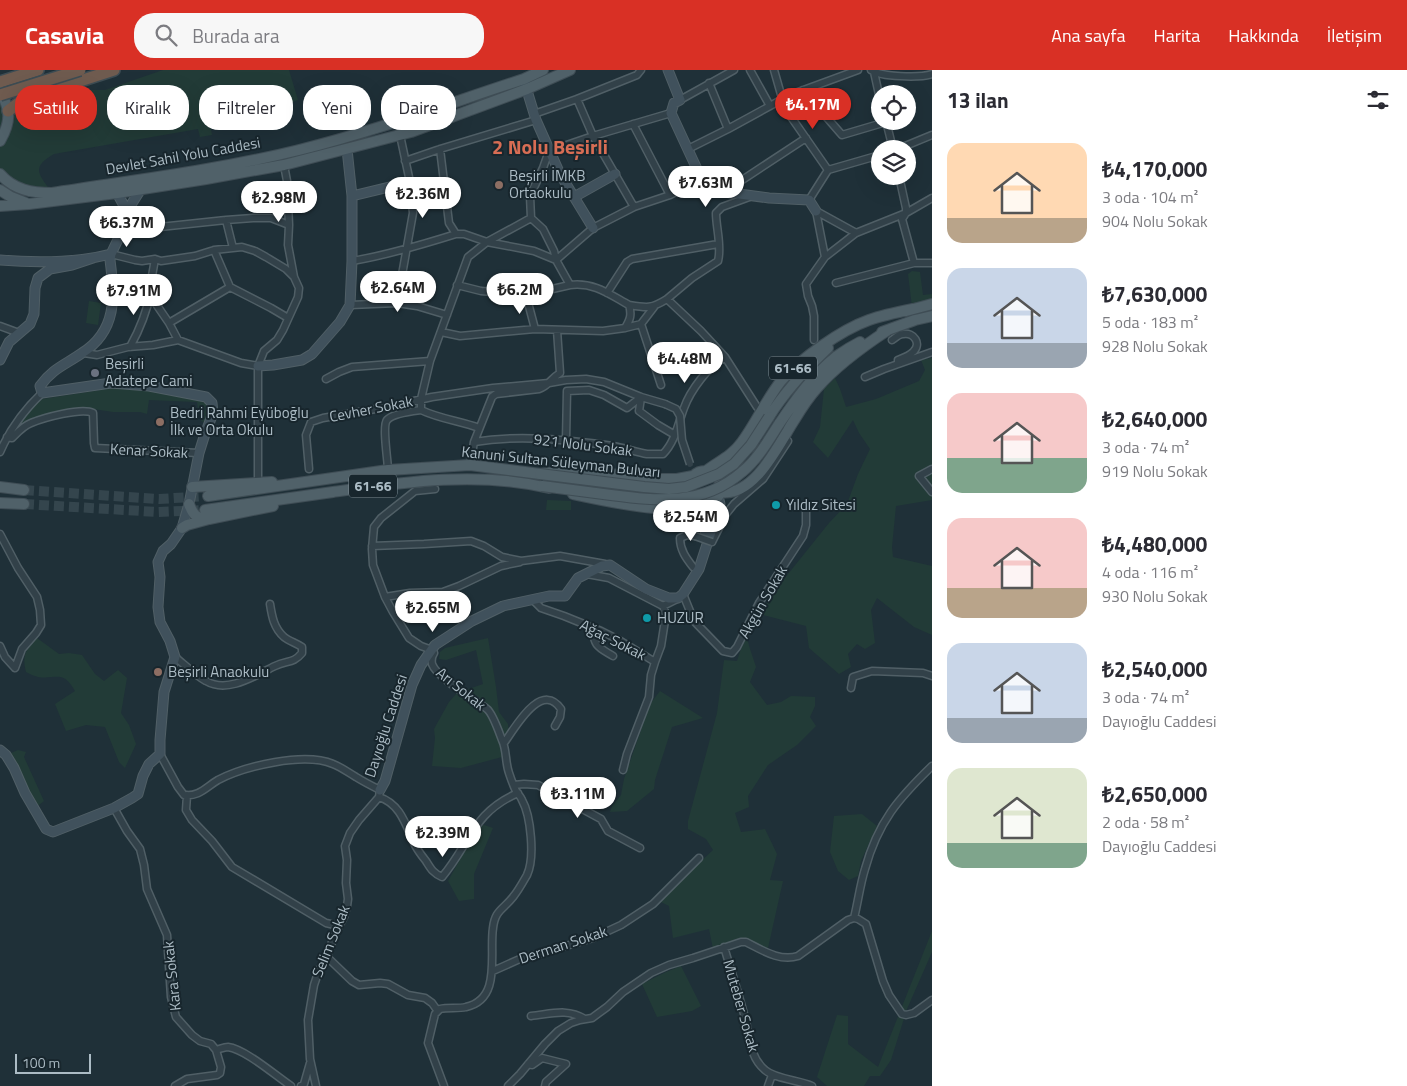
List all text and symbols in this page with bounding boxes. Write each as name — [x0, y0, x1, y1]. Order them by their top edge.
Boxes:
search box — [134, 13, 484, 58]
text: Casavia — [25, 17, 104, 53]
icon: search — [152, 21, 180, 49]
text: Burada ara — [192, 21, 279, 50]
text: Ana sayfa — [1051, 22, 1126, 49]
text: Harita — [1154, 22, 1200, 49]
text: Hakkında — [1228, 22, 1299, 49]
text: İletişim — [1327, 22, 1382, 49]
text: 13 ilan — [947, 84, 1009, 116]
chip: Satılık — [15, 85, 97, 130]
chip: Kiralık — [107, 85, 189, 130]
chip: Filtreler — [199, 85, 293, 130]
chip: Yeni — [303, 85, 371, 130]
chip: Daire — [381, 85, 456, 130]
map controls — [871, 85, 916, 185]
button: locate — [871, 85, 916, 130]
icon: filters — [1364, 86, 1392, 114]
pin: ₺4.17M — [772, 88, 854, 130]
text: ₺4.17M — [786, 92, 840, 116]
street label: Devlet Sahil Yolu Caddesi — [104, 131, 262, 180]
district label: 2 Nolu Beşirli — [492, 131, 608, 162]
button: layers — [871, 140, 916, 185]
text: ₺4,170,000 — [1102, 153, 1207, 185]
icon: home — [987, 163, 1047, 223]
place label: Beşirli İMKB Ortaokulu — [509, 164, 585, 204]
pin: ₺7.63M — [665, 166, 747, 208]
text: ₺7.63M — [679, 170, 733, 194]
pin: ₺2.36M — [382, 176, 464, 219]
marker: Beşirli İMKB Ortaokulu — [493, 179, 505, 191]
pin: ₺2.98M — [238, 180, 320, 223]
text: ₺2.36M — [396, 181, 450, 205]
text: ₺2.98M — [252, 185, 306, 209]
text: 3 oda · 104 m² — [1102, 185, 1198, 209]
pin: ₺6.37M — [86, 206, 168, 248]
text: 904 Nolu Sokak — [1102, 209, 1208, 233]
text: ₺6.37M — [100, 210, 154, 234]
pin: ₺2.64M — [357, 270, 439, 313]
pin: ₺6.2M — [485, 272, 555, 315]
pin: ₺7.91M — [93, 274, 175, 316]
text: ₺2.64M — [371, 275, 425, 299]
text: ₺6.2M — [498, 277, 542, 301]
text: ₺7.91M — [107, 278, 161, 302]
text: ₺7,630,000 — [1102, 278, 1207, 310]
icon: home — [987, 288, 1047, 348]
text: 5 oda · 183 m² — [1102, 310, 1198, 334]
text: 928 Nolu Sokak — [1102, 334, 1208, 358]
pin: ₺4.48M — [644, 342, 726, 384]
text: ₺4.48M — [658, 346, 712, 370]
place label: Beşirli Adatepe Cami — [105, 352, 192, 392]
road number: 61-66 — [769, 356, 817, 380]
marker: Beşirli Adatepe Cami — [89, 367, 101, 379]
street label: Cevher Sokak — [327, 389, 415, 428]
place label: Bedri Rahmi Eyüboğlu İlk ve Orta Okulu — [170, 401, 309, 441]
text: ₺2,640,000 — [1102, 403, 1207, 435]
icon: home — [987, 413, 1047, 473]
marker: Bedri Rahmi Eyüboğlu İlk ve Orta Okulu — [154, 416, 166, 428]
street label: 921 Nolu Sokak — [532, 427, 634, 462]
text: 3 oda · 74 m² — [1102, 435, 1189, 459]
street label: Kenar Sokak — [110, 437, 188, 464]
street label: Kanuni Sultan Süleyman Bulvarı — [460, 440, 662, 483]
text: 919 Nolu Sokak — [1102, 459, 1208, 483]
road number: 61-66 — [349, 474, 397, 498]
place label: Yıldız Sitesi — [786, 493, 856, 516]
marker: Yıldız Sitesi — [770, 499, 782, 511]
pin: ₺2.54M — [650, 500, 732, 542]
text: ₺2.54M — [664, 504, 718, 528]
text: ₺4,480,000 — [1102, 528, 1207, 560]
icon: home — [987, 538, 1047, 598]
text: 4 oda · 116 m² — [1102, 560, 1198, 584]
street label: Akgün Sokak — [732, 561, 793, 643]
text: 930 Nolu Sokak — [1102, 584, 1208, 608]
pin: ₺2.65M — [392, 590, 474, 633]
text: ₺2.65M — [406, 595, 460, 619]
place label: HUZUR — [657, 606, 704, 629]
marker: HUZUR — [641, 612, 653, 624]
street label: Ağaç Sokak — [576, 613, 650, 666]
text: ₺2,540,000 — [1102, 653, 1207, 685]
place label: Beşirli Anaokulu — [168, 660, 269, 683]
street label: Arı Sokak — [431, 661, 491, 716]
icon: home — [987, 663, 1047, 723]
marker: Beşirli Anaokulu — [152, 666, 164, 678]
street label: Dayıoğlu Caddesi — [358, 671, 413, 780]
text: 3 oda · 74 m² — [1102, 685, 1189, 709]
text: Dayıoğlu Caddesi — [1102, 709, 1217, 733]
pin: ₺3.11M — [537, 776, 619, 819]
text: ₺2,650,000 — [1102, 778, 1207, 810]
text: ₺3.11M — [551, 781, 605, 805]
icon: home — [987, 788, 1047, 848]
text: 2 oda · 58 m² — [1102, 810, 1189, 834]
pin: ₺2.39M — [402, 816, 484, 858]
text: ₺2.39M — [416, 820, 470, 844]
text: Dayıoğlu Caddesi — [1102, 834, 1217, 858]
street label: Selim Sokak — [306, 901, 355, 980]
street label: Derman Sokak — [516, 919, 610, 970]
street label: Kara Sokak — [156, 940, 187, 1012]
street label: Muteber Sokak — [717, 957, 766, 1055]
scale bar — [15, 1051, 91, 1074]
text: 100 m — [22, 1052, 60, 1073]

